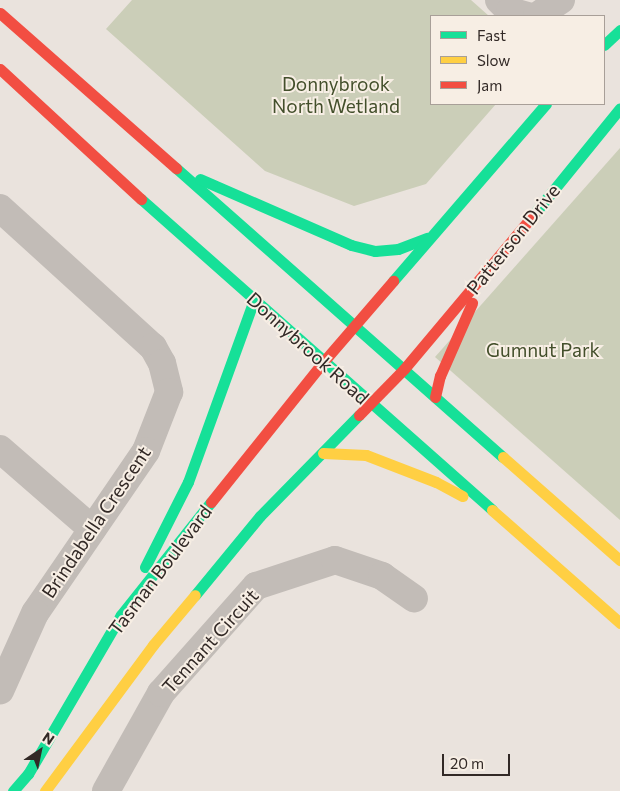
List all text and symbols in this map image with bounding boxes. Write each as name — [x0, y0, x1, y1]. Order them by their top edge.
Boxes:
legend — [430, 15, 605, 105]
text: Fast — [477, 26, 506, 44]
text: Slow — [477, 51, 510, 69]
park label: Donnybrook North Wetland — [272, 73, 400, 117]
text: Jam — [477, 76, 502, 94]
street label: Patterson Drive — [462, 179, 564, 299]
street label: Donnybrook Road — [242, 287, 374, 409]
park label: Gumnut Park — [486, 339, 600, 361]
street label: Brindabella Crescent — [37, 442, 155, 602]
street label: Tasman Boulevard — [104, 501, 216, 639]
street label: Tennant Circuit — [157, 584, 263, 698]
north arrow — [15, 726, 65, 776]
text: N — [40, 728, 58, 748]
scale bar — [445, 744, 512, 776]
text: 20 m — [450, 754, 484, 772]

